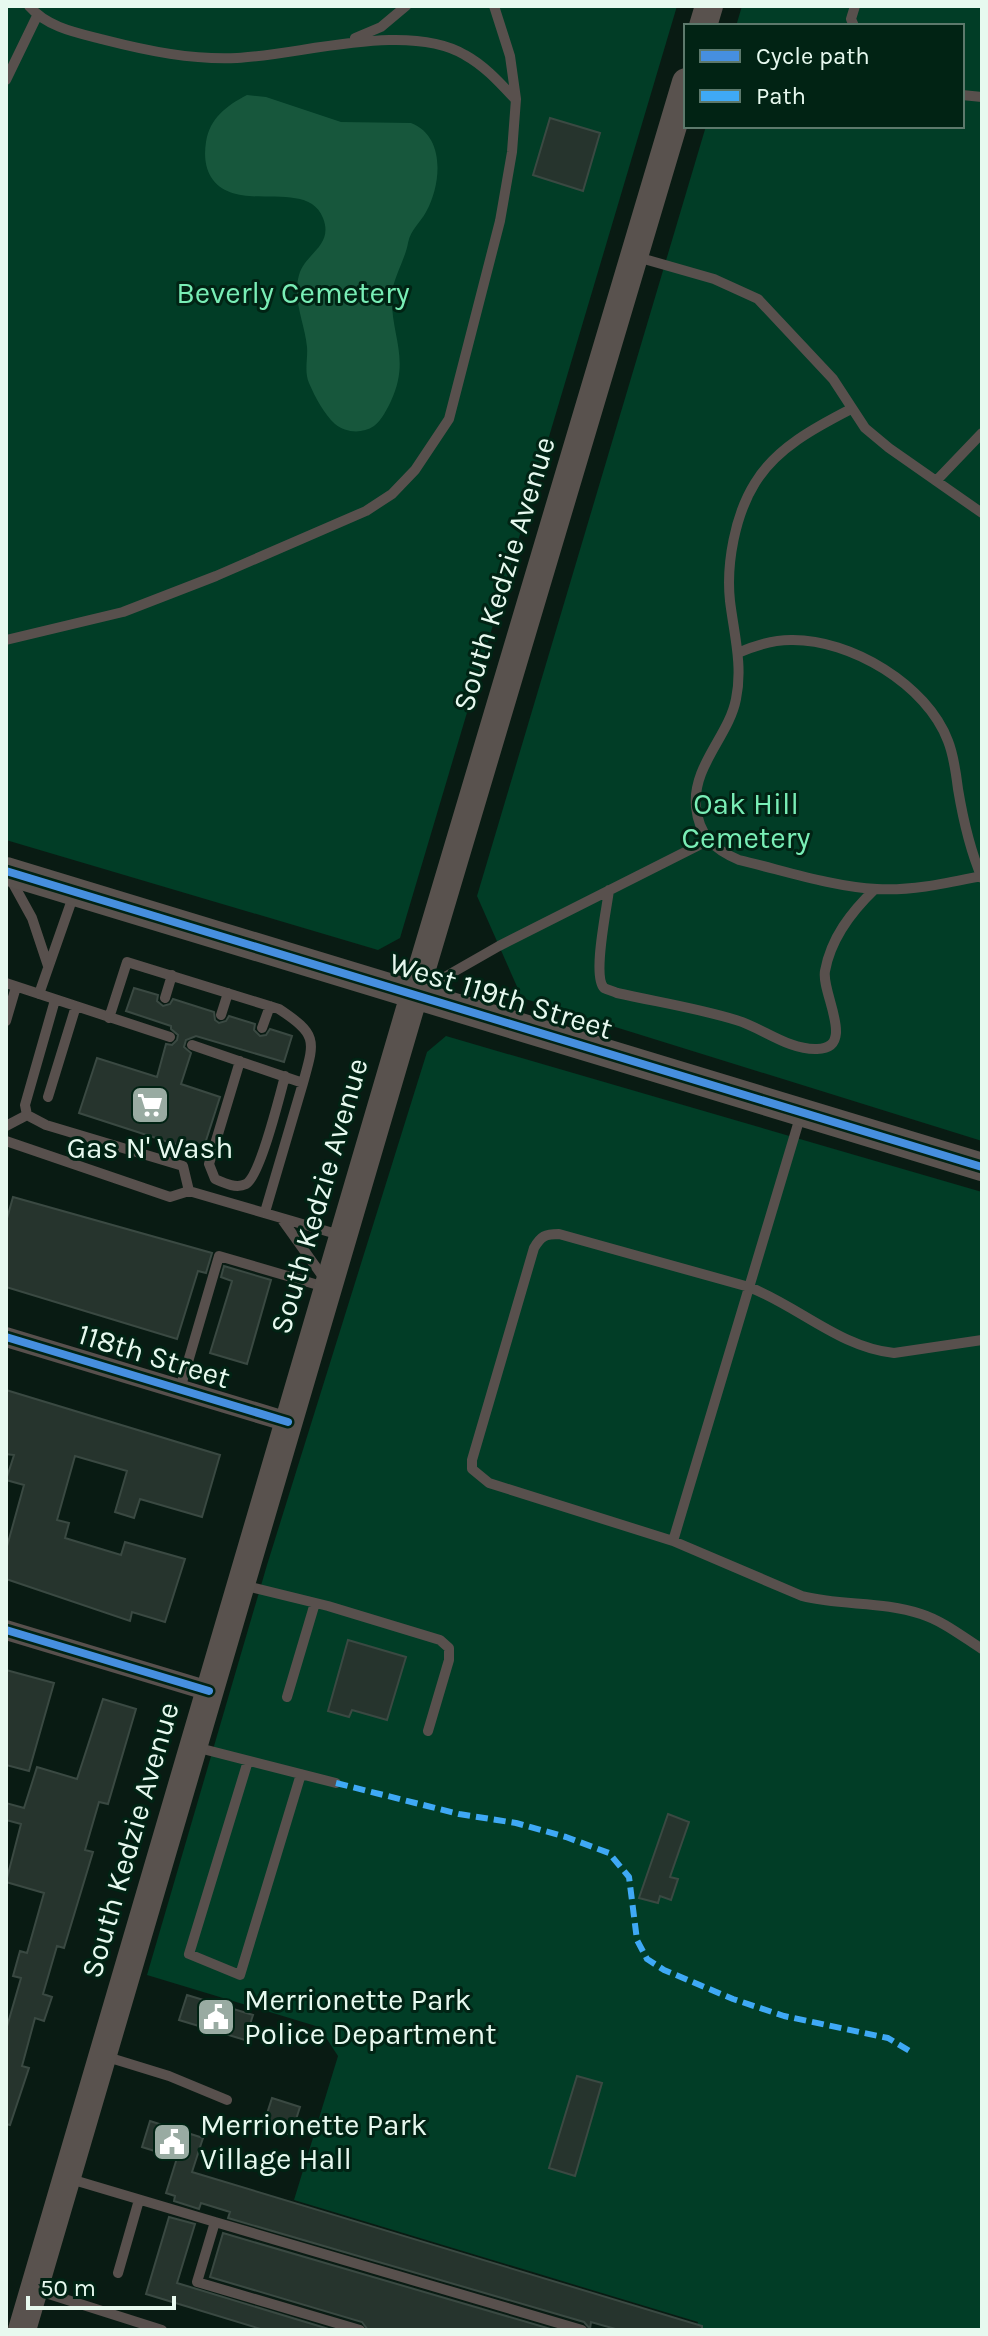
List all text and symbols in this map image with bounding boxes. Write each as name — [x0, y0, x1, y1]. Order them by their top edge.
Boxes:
legend — [684, 24, 964, 128]
text: Cycle path — [756, 42, 870, 70]
text: Path — [756, 82, 806, 110]
park label: Beverly Cemetery — [176, 275, 410, 311]
street label: South Kedzie Avenue — [445, 432, 563, 716]
park label: Oak Hill Cemetery — [682, 786, 810, 856]
street label: West 119th Street — [385, 945, 617, 1047]
street label: South Kedzie Avenue — [262, 1054, 376, 1338]
supermarket icon: Gas N' Wash — [129, 1084, 171, 1126]
place label: Gas N' Wash — [67, 1130, 233, 1166]
street label: 118th Street — [74, 1316, 234, 1396]
street label: South Kedzie Avenue — [73, 1698, 187, 1982]
place label: Merrionette Park Police Department — [244, 1982, 497, 2052]
public building icon: Merrionette Park Police Department — [195, 1996, 237, 2038]
place label: Merrionette Park Village Hall — [200, 2107, 427, 2177]
public building icon: Merrionette Park Village Hall — [151, 2121, 193, 2163]
scale bar — [28, 2260, 174, 2310]
text: 50 m — [40, 2274, 96, 2302]

